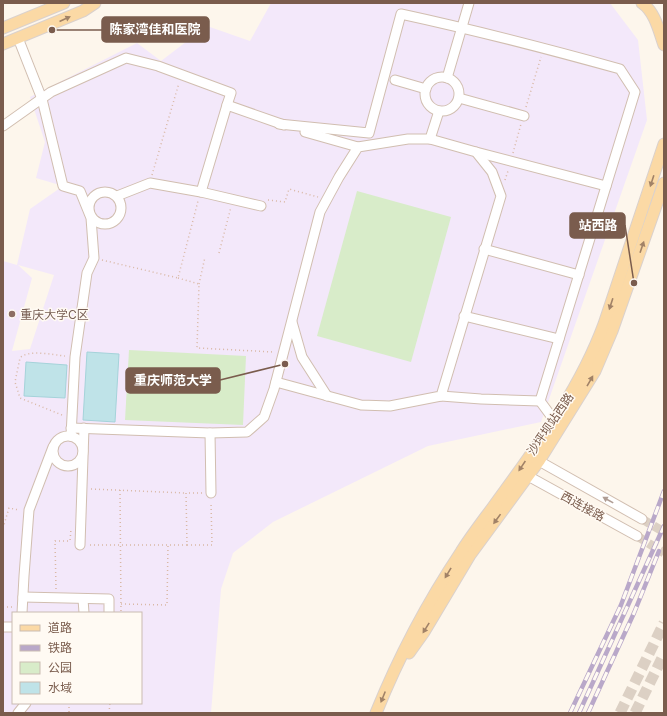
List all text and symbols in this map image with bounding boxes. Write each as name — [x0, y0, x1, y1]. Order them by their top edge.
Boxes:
one-way arrow — [59, 16, 71, 22]
callout: 陈家湾佳和医院 — [102, 17, 209, 42]
text: 陈家湾佳和医院 — [109, 21, 201, 37]
one-way arrow — [648, 175, 654, 187]
callout: 站西路 — [570, 213, 625, 238]
text: 站西路 — [578, 217, 618, 233]
one-way arrow — [639, 240, 645, 252]
one-way arrow — [607, 298, 613, 310]
place label: 重庆大学C区 — [20, 307, 89, 322]
marker: 重庆大学C区 — [7, 309, 17, 319]
callout: 重庆师范大学 — [126, 368, 220, 393]
text: 重庆师范大学 — [134, 372, 212, 388]
one-way arrow — [586, 375, 593, 387]
street label: 沙坪坝站西路 — [524, 390, 576, 458]
one-way arrow — [518, 461, 526, 472]
street label: 西连接路 — [558, 488, 608, 524]
one-way arrow — [602, 496, 614, 503]
one-way arrow — [493, 514, 501, 524]
one-way arrow — [444, 567, 451, 579]
legend — [12, 612, 142, 704]
text: 道路 — [48, 620, 72, 635]
one-way arrow — [422, 623, 430, 633]
text: 铁路 — [48, 640, 72, 655]
text: 公园 — [48, 660, 72, 675]
text: 水域 — [48, 680, 72, 695]
one-way arrow — [379, 691, 385, 703]

